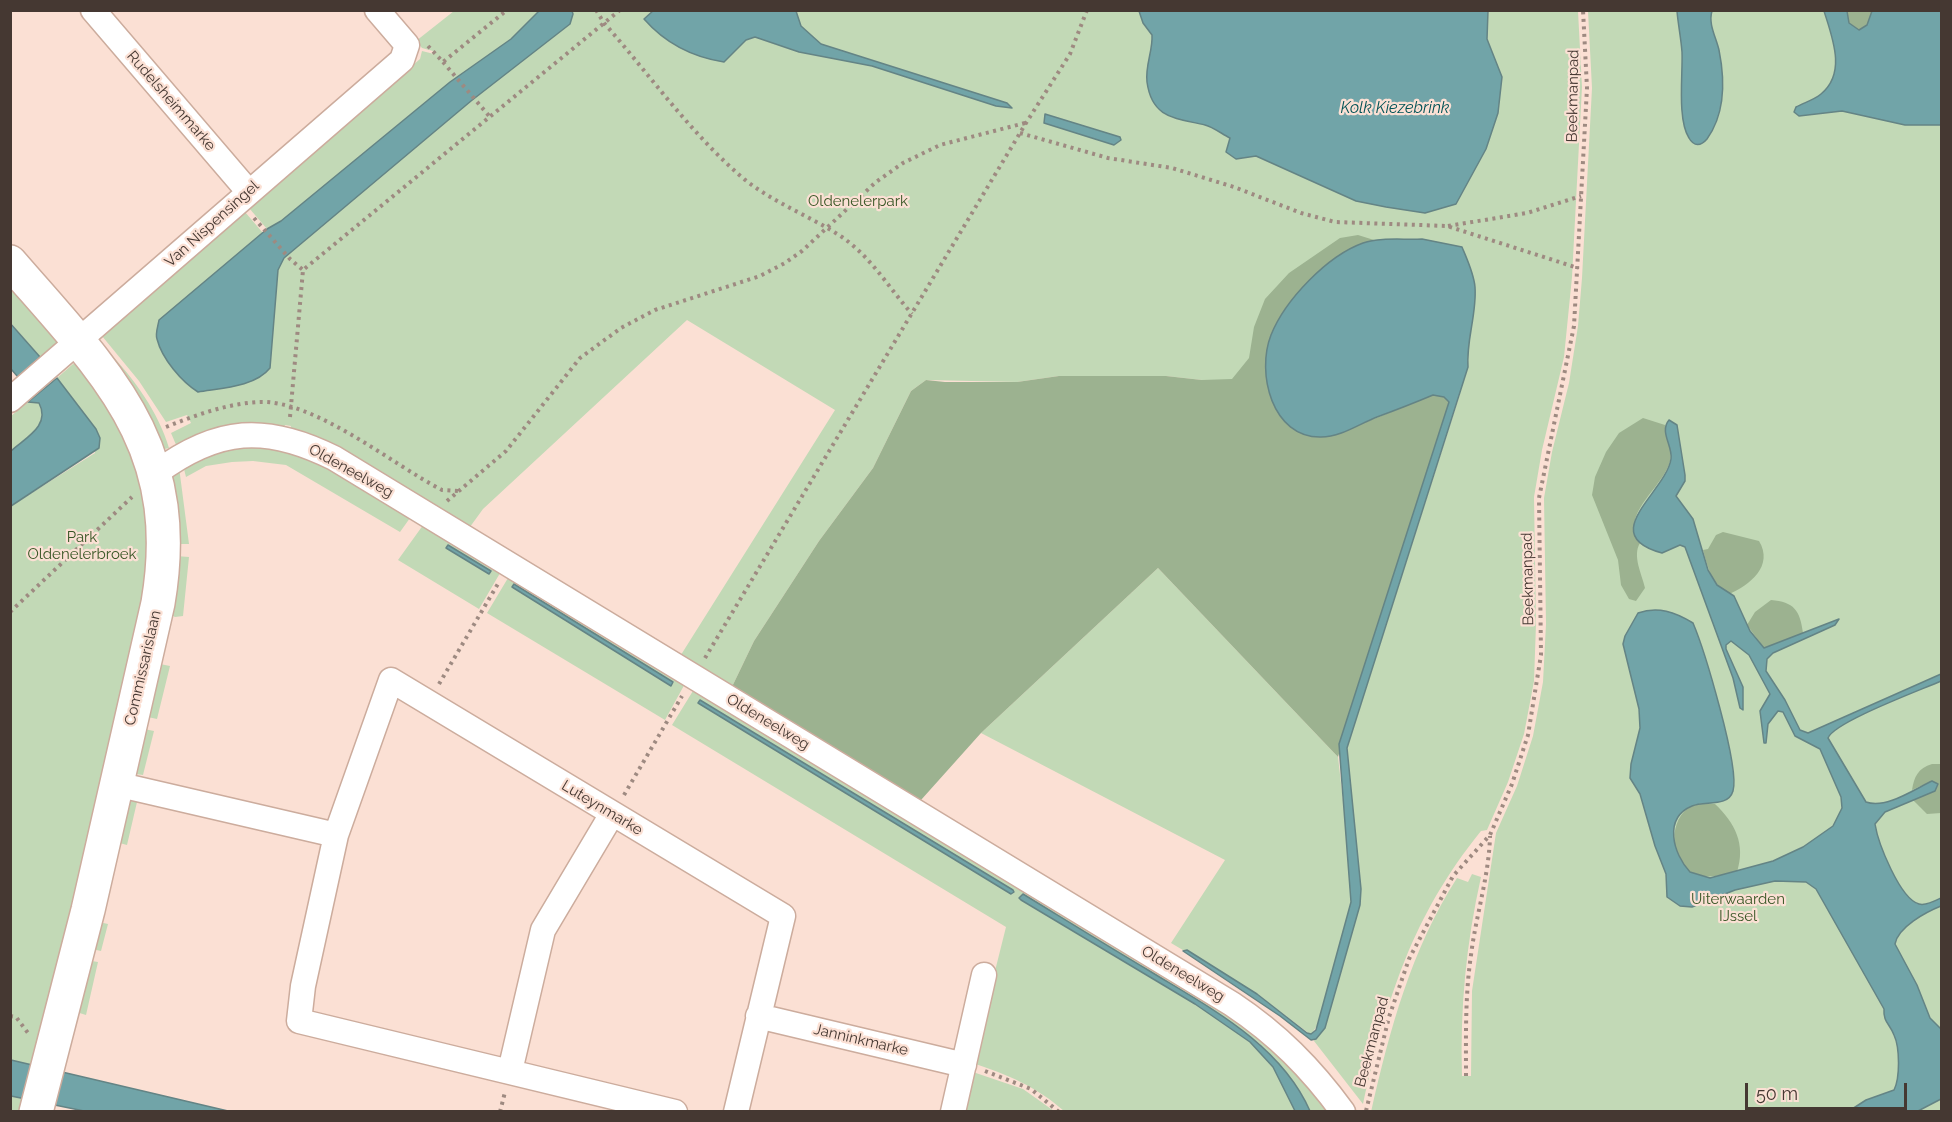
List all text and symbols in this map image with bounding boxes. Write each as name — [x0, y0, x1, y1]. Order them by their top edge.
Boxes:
street label: Rudelsheimmarke — [123, 47, 219, 155]
street label: Beekmanpad — [1563, 49, 1583, 143]
water label: Kolk Kiezebrink — [1341, 98, 1449, 118]
street label: Van Nispensingel — [161, 177, 263, 271]
park label: Oldenelerpark — [808, 192, 908, 210]
street label: Oldeneelweg — [306, 440, 396, 502]
park label: Park Oldenelerbroek — [27, 528, 137, 563]
street label: Beekmanpad — [1518, 532, 1538, 626]
street label: Commissarislaan — [121, 609, 165, 727]
street label: Oldeneelweg — [723, 690, 813, 754]
street label: Luteynmarke — [558, 777, 646, 839]
park label: Uiterwaarden IJssel — [1691, 890, 1785, 925]
street label: Oldeneelweg — [1138, 942, 1228, 1006]
street label: Beekmanpad — [1351, 995, 1393, 1089]
street label: Janninkmarke — [812, 1020, 910, 1060]
scale bar — [1748, 1071, 1910, 1109]
text: 50 m — [1756, 1083, 1798, 1104]

